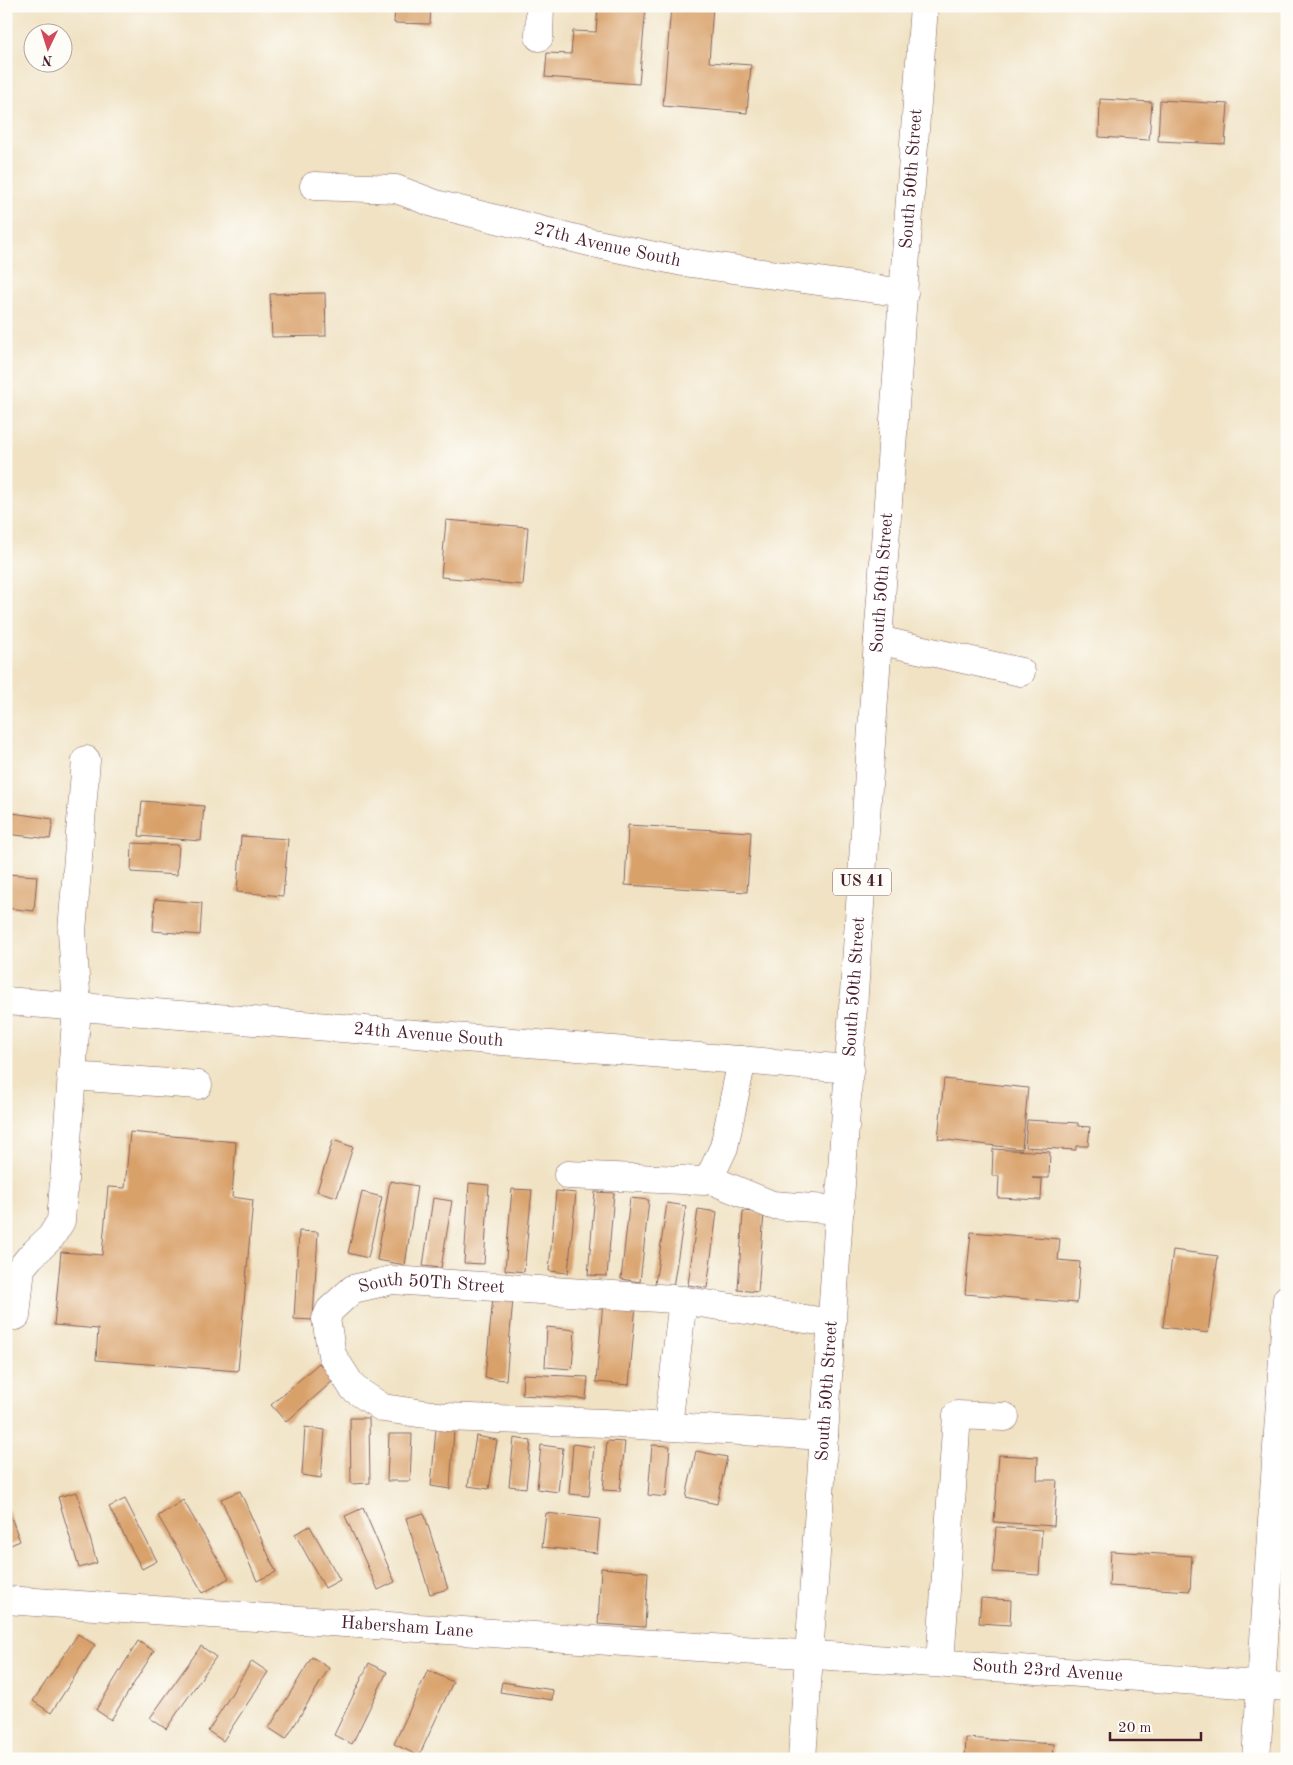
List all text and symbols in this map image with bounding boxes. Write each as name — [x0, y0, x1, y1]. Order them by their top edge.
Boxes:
north arrow — [22, 22, 72, 72]
text: N — [41, 53, 53, 67]
street label: South 50th Street — [897, 108, 926, 250]
street label: 27th Avenue South — [532, 220, 683, 270]
street label: South 50th Street — [868, 512, 896, 654]
road number: US 41 — [833, 869, 891, 896]
street label: South 50th Street — [841, 916, 868, 1058]
street label: 24th Avenue South — [353, 1020, 504, 1050]
street label: South 50Th Street — [356, 1271, 505, 1297]
street label: South 50th Street — [813, 1320, 841, 1462]
street label: Habersham Lane — [340, 1614, 474, 1641]
street label: South 23rd Avenue — [972, 1657, 1123, 1685]
scale bar — [1110, 1710, 1202, 1742]
text: 20 m — [1118, 1721, 1152, 1736]

